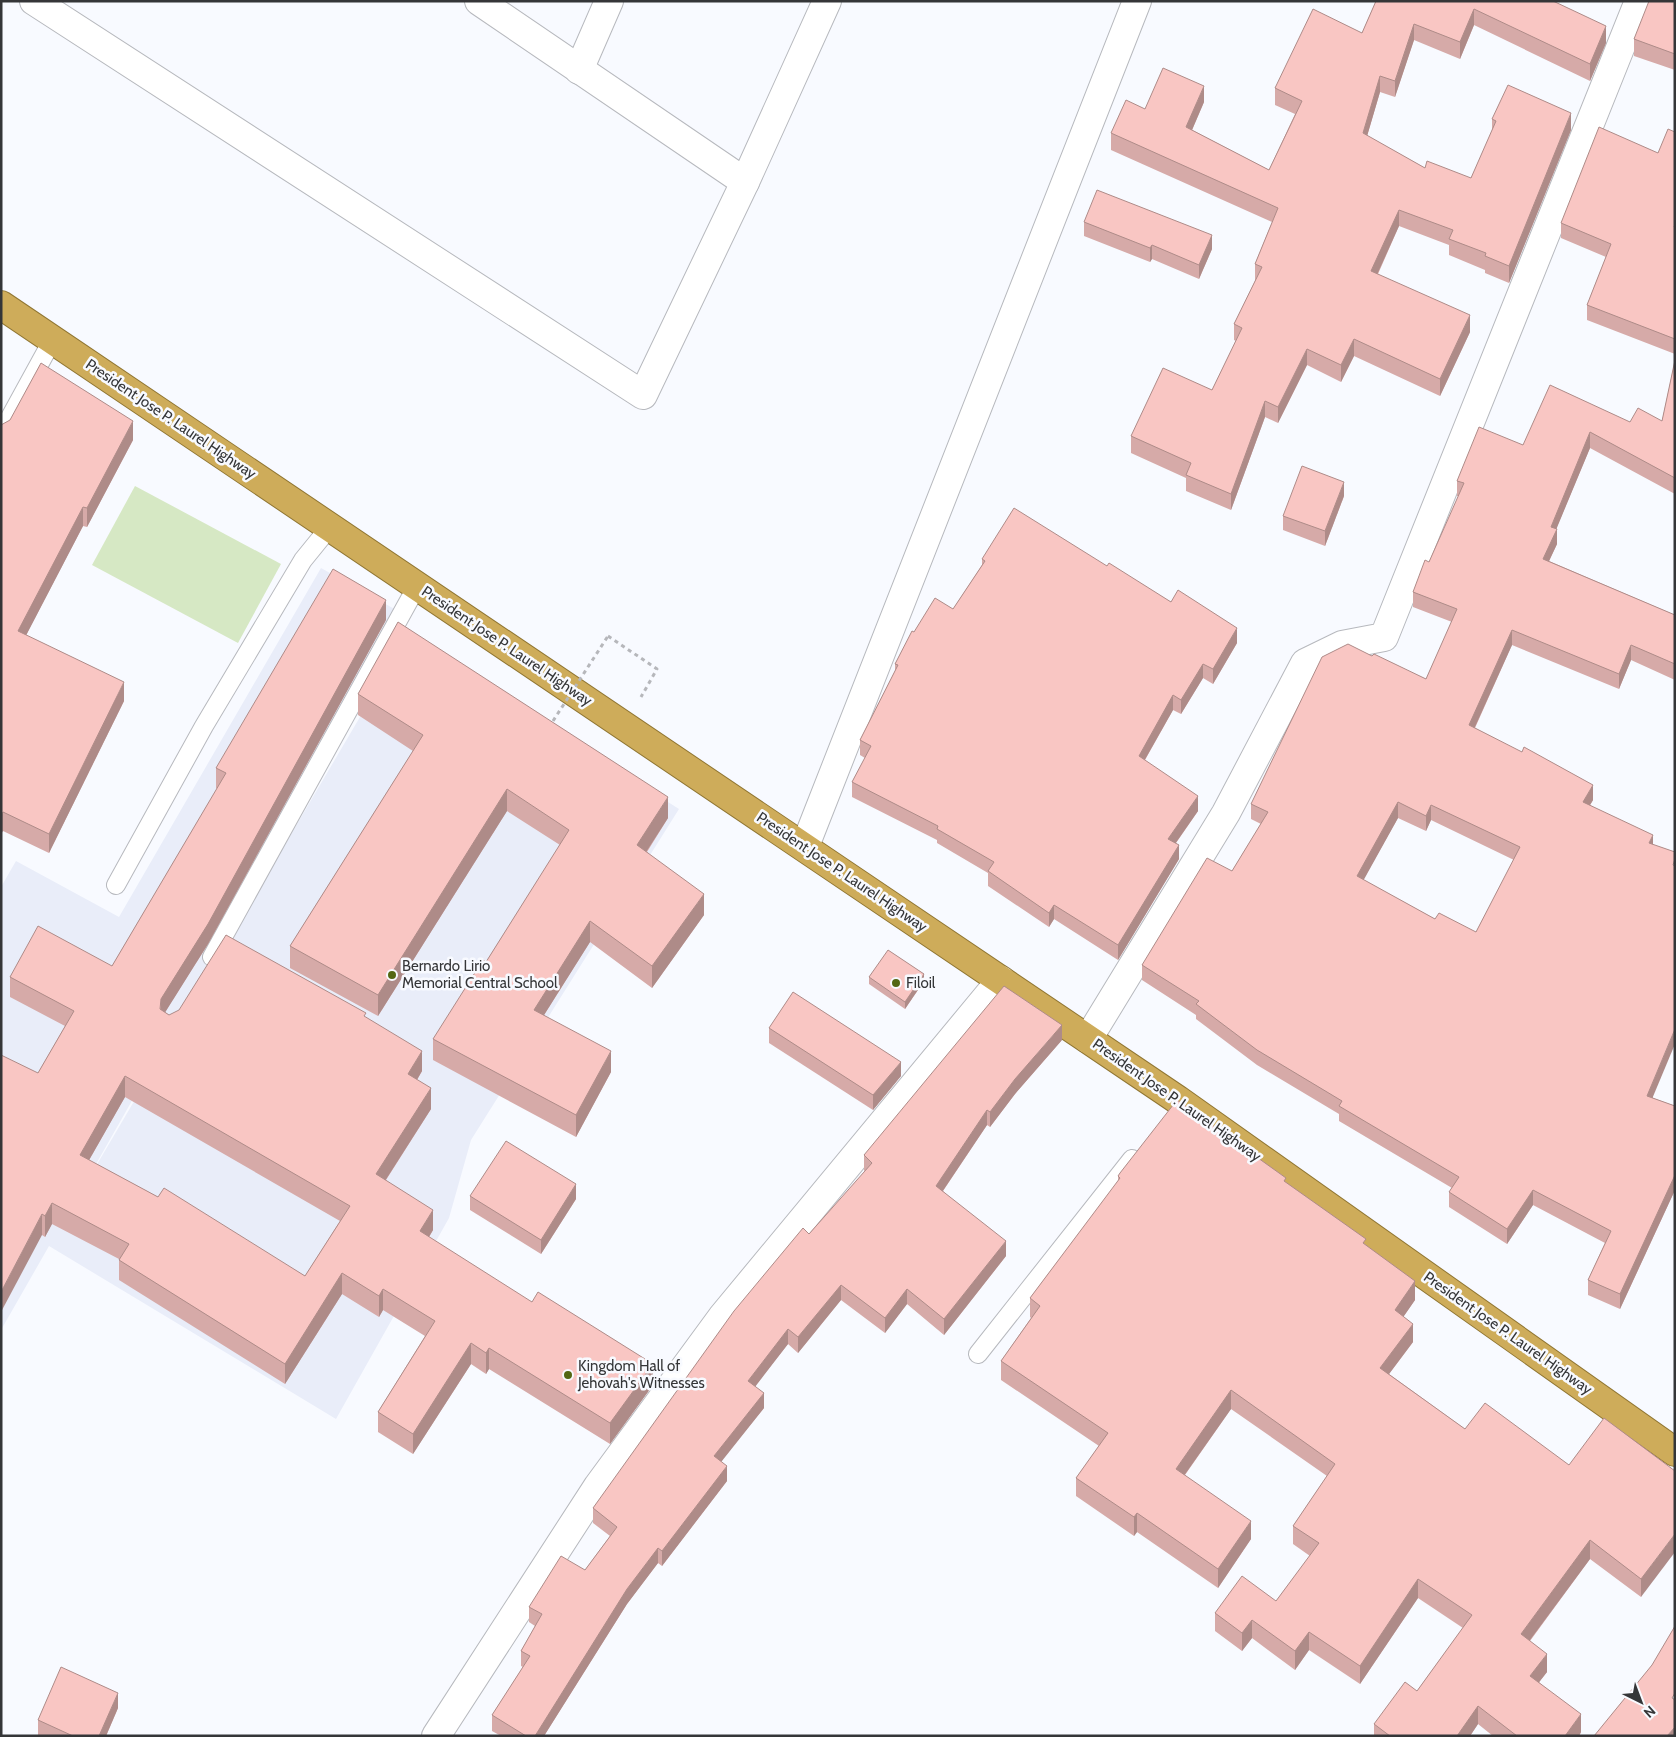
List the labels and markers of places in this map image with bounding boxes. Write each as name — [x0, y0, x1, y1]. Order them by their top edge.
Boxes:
place label: Bernardo Lirio Memorial Central School — [402, 957, 558, 992]
marker: Bernardo Lirio Memorial Central School — [386, 969, 398, 981]
place label: Filoil — [906, 974, 936, 992]
marker: Filoil — [890, 977, 902, 989]
place label: Kingdom Hall of Jehovah's Witnesses — [577, 1357, 705, 1392]
marker: Kingdom Hall of Jehovah's Witnesses — [562, 1369, 574, 1381]

